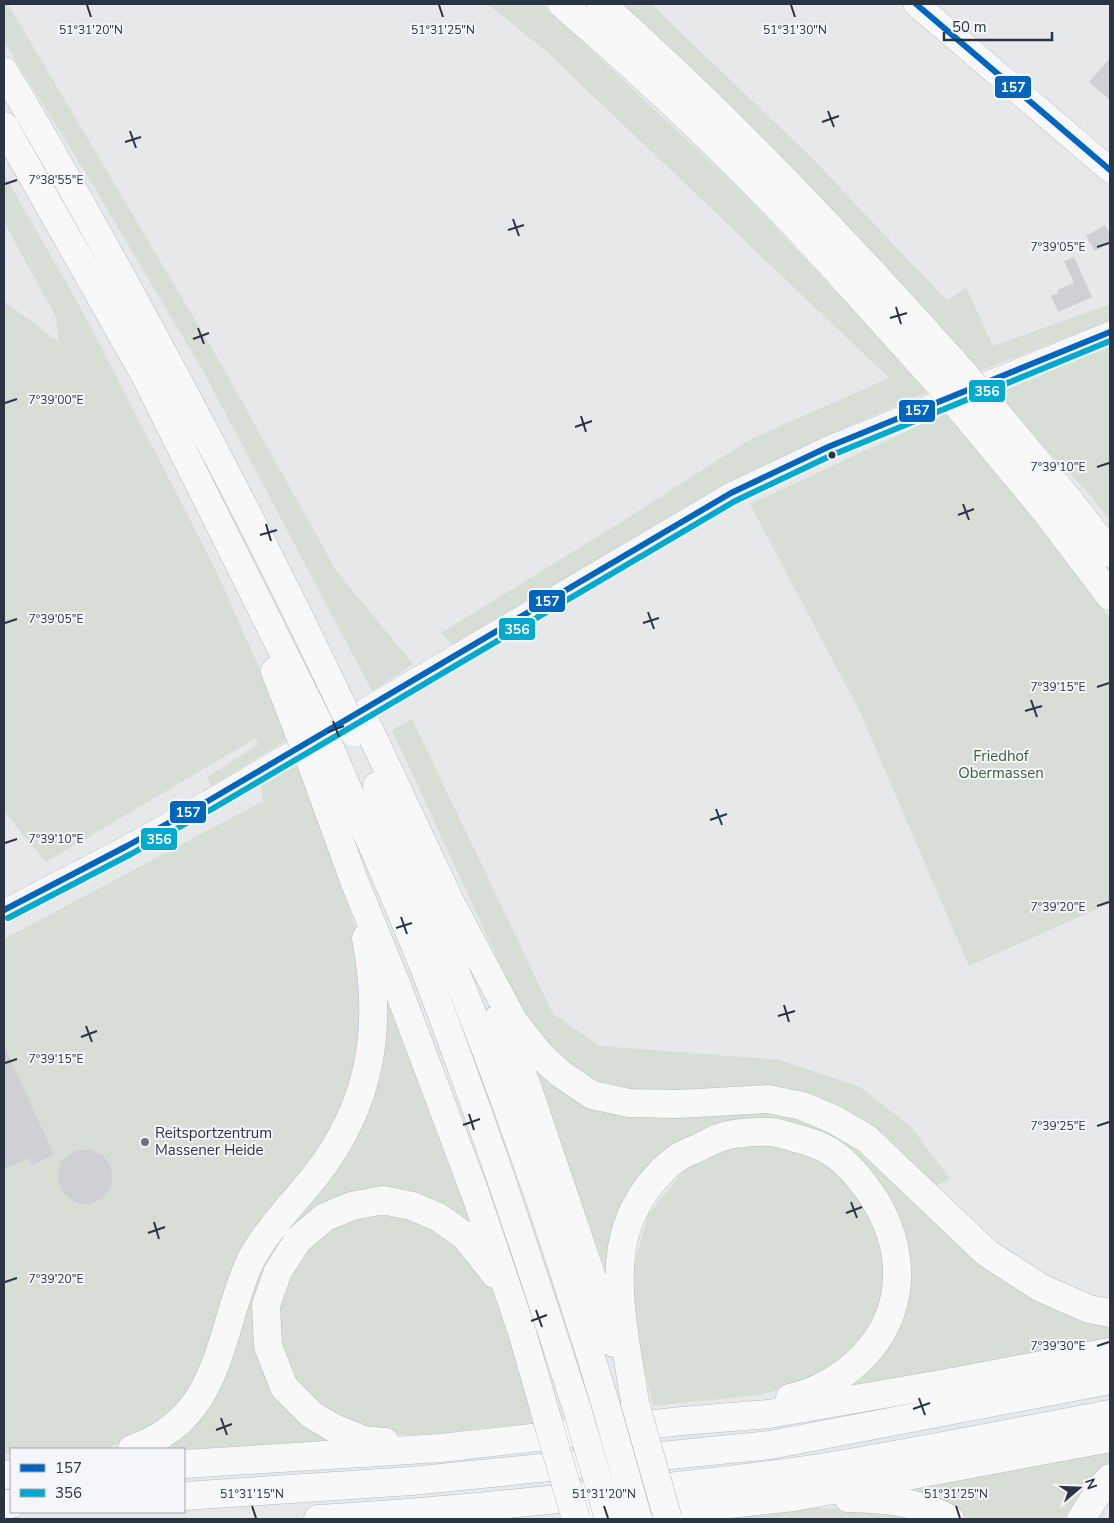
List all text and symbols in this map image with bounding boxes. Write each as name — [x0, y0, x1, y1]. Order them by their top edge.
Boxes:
scale bar — [944, 10, 1052, 42]
text: 50 m — [952, 17, 987, 37]
text: 51°31'20"N — [59, 22, 123, 38]
text: 51°31'25"N — [411, 22, 475, 38]
text: 51°31'30"N — [763, 22, 827, 38]
line badge: 157 — [994, 75, 1032, 99]
text: 157 — [1000, 78, 1026, 97]
text: 7°38'55"E — [29, 172, 83, 188]
text: 7°39'05"E — [1031, 239, 1085, 255]
line badge: 356 — [968, 379, 1006, 403]
text: 356 — [974, 382, 1000, 401]
text: 7°39'00"E — [29, 392, 83, 408]
line badge: 157 — [898, 399, 936, 423]
text: 157 — [904, 401, 930, 420]
unlabelled marker — [827, 450, 837, 460]
text: 7°39'10"E — [1031, 459, 1085, 475]
line badge: 157 — [528, 589, 566, 613]
text: 157 — [534, 592, 560, 611]
text: 7°39'05"E — [29, 611, 83, 627]
line badge: 356 — [498, 617, 536, 641]
text: 356 — [504, 620, 530, 639]
text: 7°39'15"E — [1031, 679, 1085, 695]
park label: Friedhof Obermassen — [958, 746, 1044, 783]
line badge: 157 — [169, 800, 207, 824]
text: 157 — [175, 803, 201, 822]
line badge: 356 — [140, 827, 178, 851]
text: 356 — [146, 830, 172, 849]
text: 7°39'10"E — [29, 831, 83, 847]
text: 7°39'20"E — [1031, 899, 1085, 915]
text: 7°39'15"E — [29, 1051, 83, 1067]
text: 7°39'25"E — [1031, 1118, 1085, 1134]
place label: Reitsportzentrum Massener Heide — [155, 1123, 272, 1160]
marker: Reitsportzentrum Massener Heide — [139, 1136, 151, 1148]
text: 7°39'20"E — [29, 1271, 83, 1287]
text: 7°39'30"E — [1031, 1338, 1085, 1354]
legend — [10, 1448, 185, 1513]
text: 157 — [55, 1458, 82, 1478]
north arrow — [1054, 1463, 1104, 1513]
text: N — [1080, 1476, 1102, 1492]
text: 356 — [55, 1483, 82, 1503]
text: 51°31'15"N — [220, 1486, 284, 1502]
text: 51°31'20"N — [572, 1486, 636, 1502]
text: 51°31'25"N — [924, 1486, 988, 1502]

